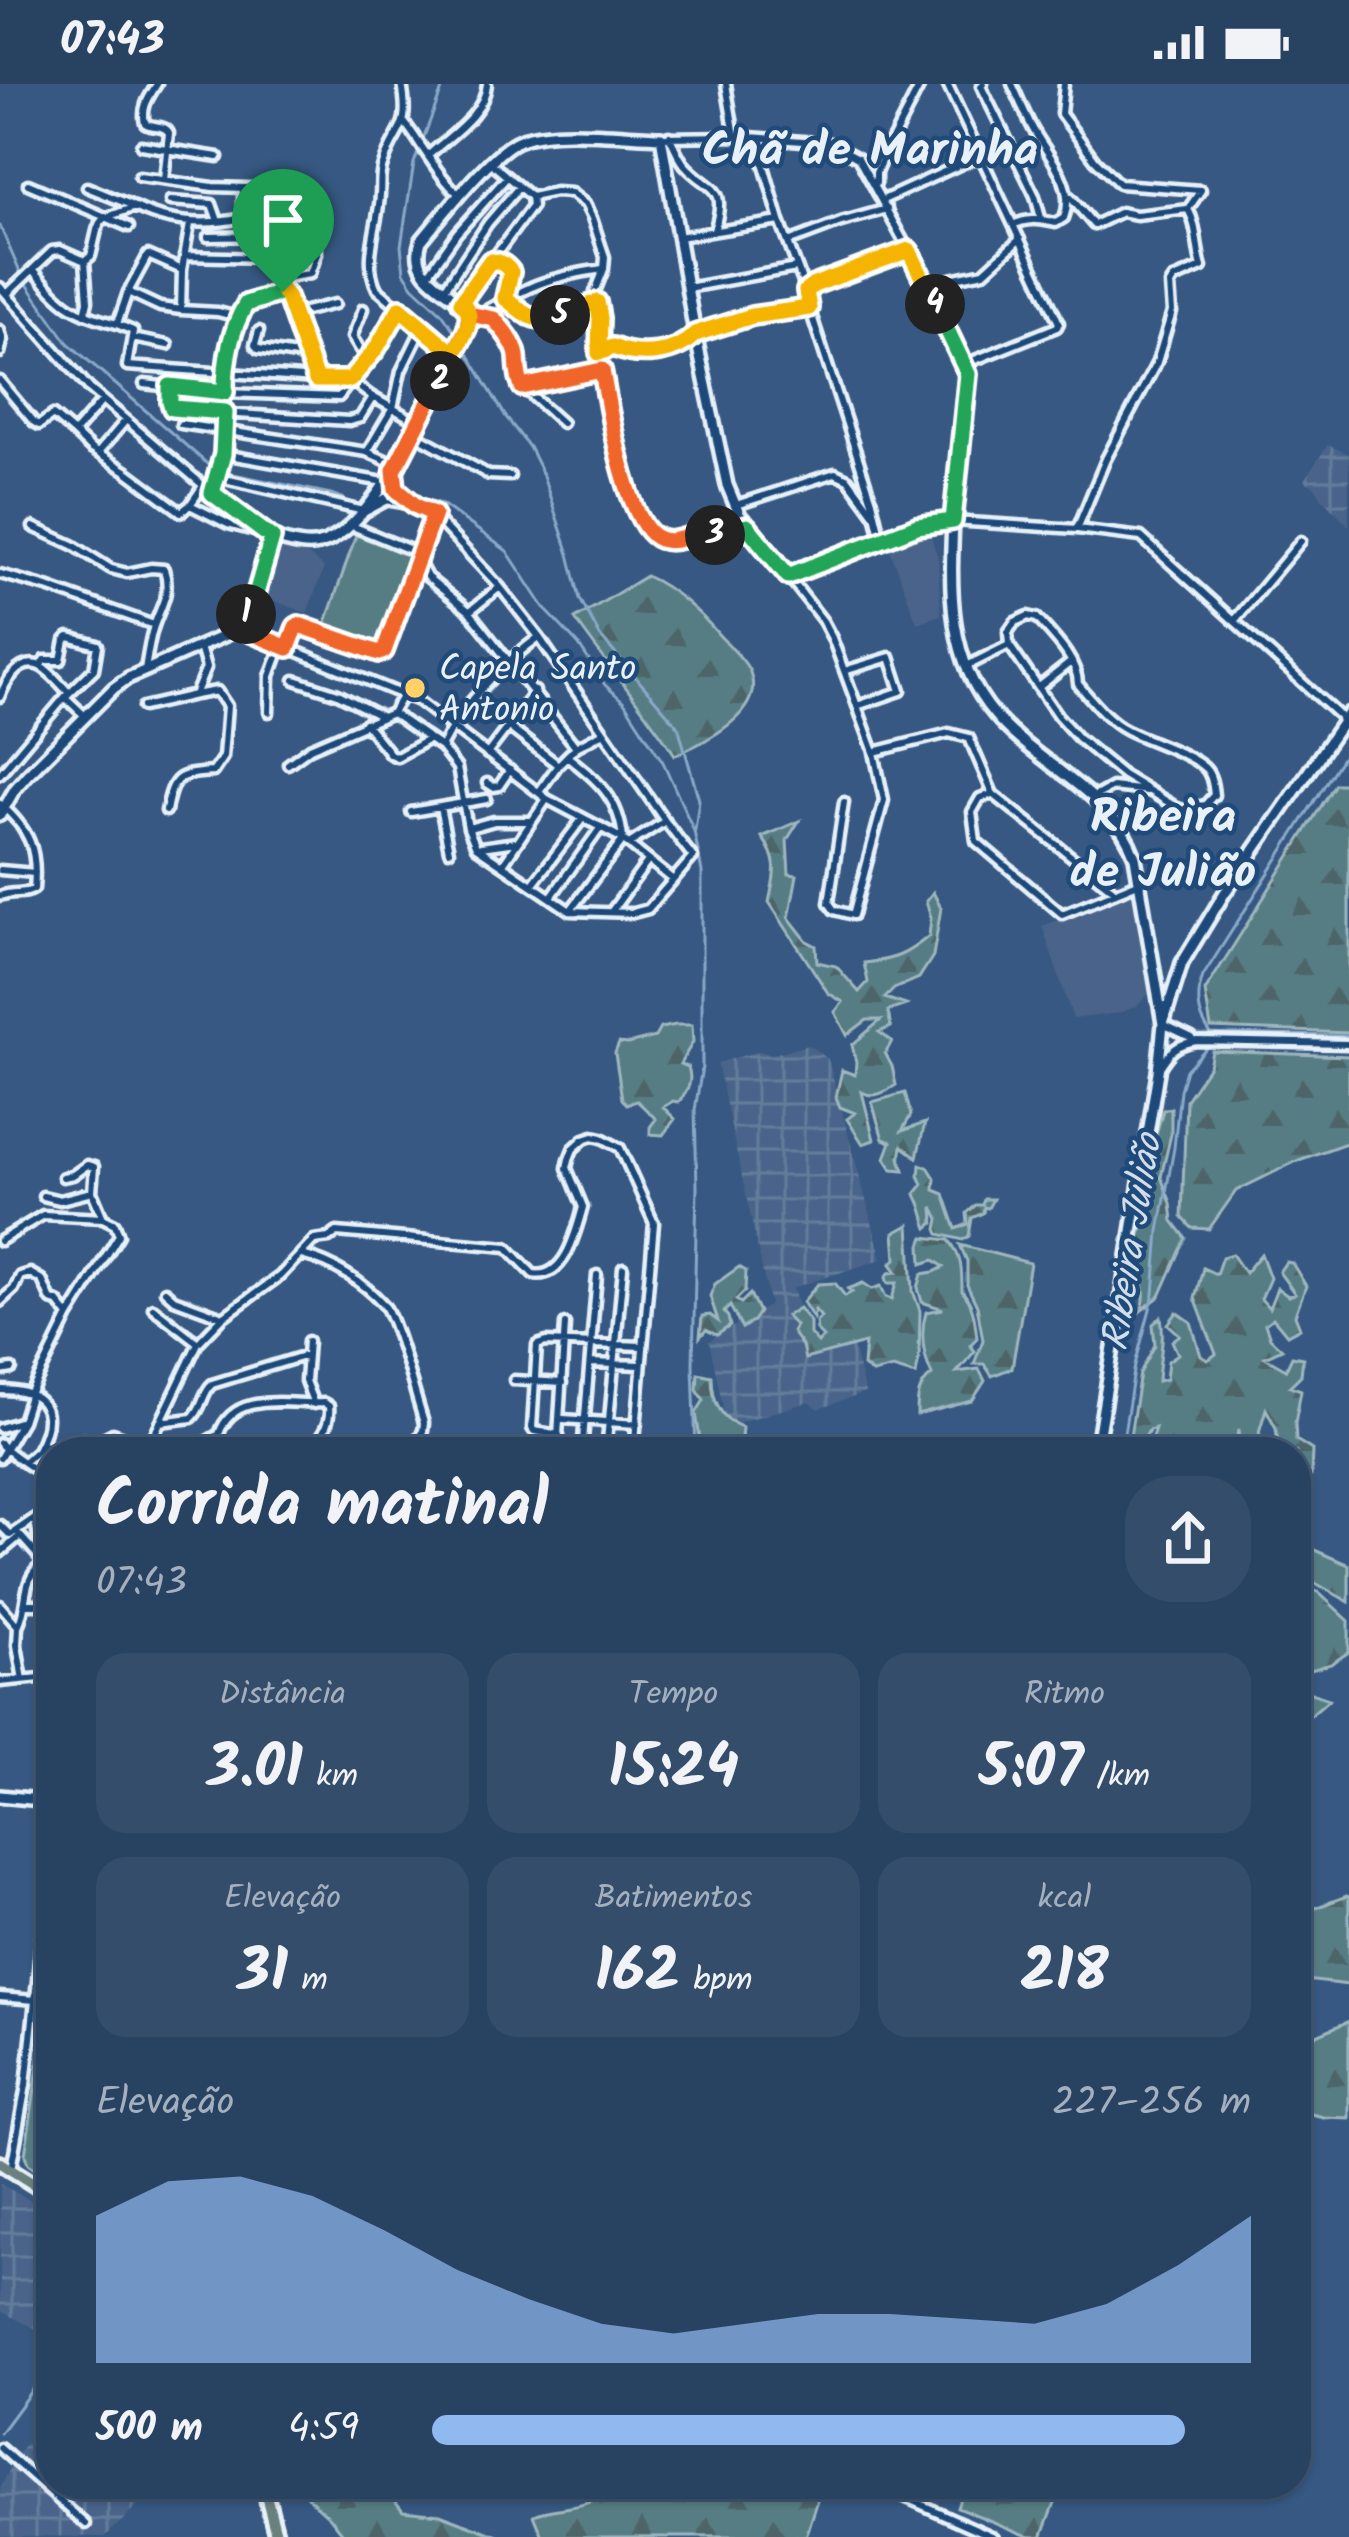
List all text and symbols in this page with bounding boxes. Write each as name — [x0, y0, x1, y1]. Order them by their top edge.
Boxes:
text: 07:43 — [60, 6, 165, 78]
district label: Chã de Marinha — [702, 114, 1038, 190]
pin — [232, 169, 334, 292]
icon: arrive — [250, 187, 316, 253]
pin: 4 — [905, 274, 965, 334]
text: 4 — [926, 277, 944, 330]
pin: 5 — [530, 285, 590, 345]
text: 5 — [552, 288, 568, 341]
pin: 2 — [410, 351, 470, 411]
text: 2 — [430, 354, 450, 407]
pin: 3 — [685, 505, 745, 565]
text: 3 — [706, 508, 724, 561]
pin: 1 — [216, 584, 276, 644]
text: 1 — [241, 587, 251, 640]
place label: Capela Santo Antonio — [439, 642, 636, 740]
marker: Capela Santo Antonio — [402, 675, 428, 701]
district label: Ribeira de Julião — [1070, 781, 1256, 912]
water label: Ribeira Julião — [1086, 1127, 1182, 1355]
text: Corrida matinal — [96, 1455, 549, 1560]
button: share — [1125, 1476, 1251, 1602]
text: 07:43 — [96, 1553, 187, 1615]
text: Distância — [219, 1669, 346, 1722]
text: Tempo — [629, 1669, 718, 1722]
text: Ritmo — [1024, 1669, 1105, 1722]
text: 3.01 — [207, 1722, 303, 1818]
text: 15:24 — [608, 1722, 739, 1818]
text: 5:07 — [979, 1722, 1083, 1818]
text: km — [303, 1751, 358, 1804]
text: /km — [1083, 1751, 1150, 1804]
text: Elevação — [224, 1873, 341, 1926]
text: Batimentos — [595, 1873, 752, 1926]
text: kcal — [1038, 1873, 1091, 1926]
text: 31 — [237, 1926, 288, 2022]
text: 162 — [594, 1926, 680, 2022]
text: 218 — [1020, 1926, 1109, 2022]
text: m — [288, 1955, 328, 2008]
text: bpm — [680, 1955, 753, 2008]
text: Elevação — [96, 2073, 234, 2135]
text: 227–256 m — [1052, 2073, 1251, 2135]
text: 500 m — [96, 2399, 203, 2461]
text: 4:59 — [288, 2399, 359, 2461]

